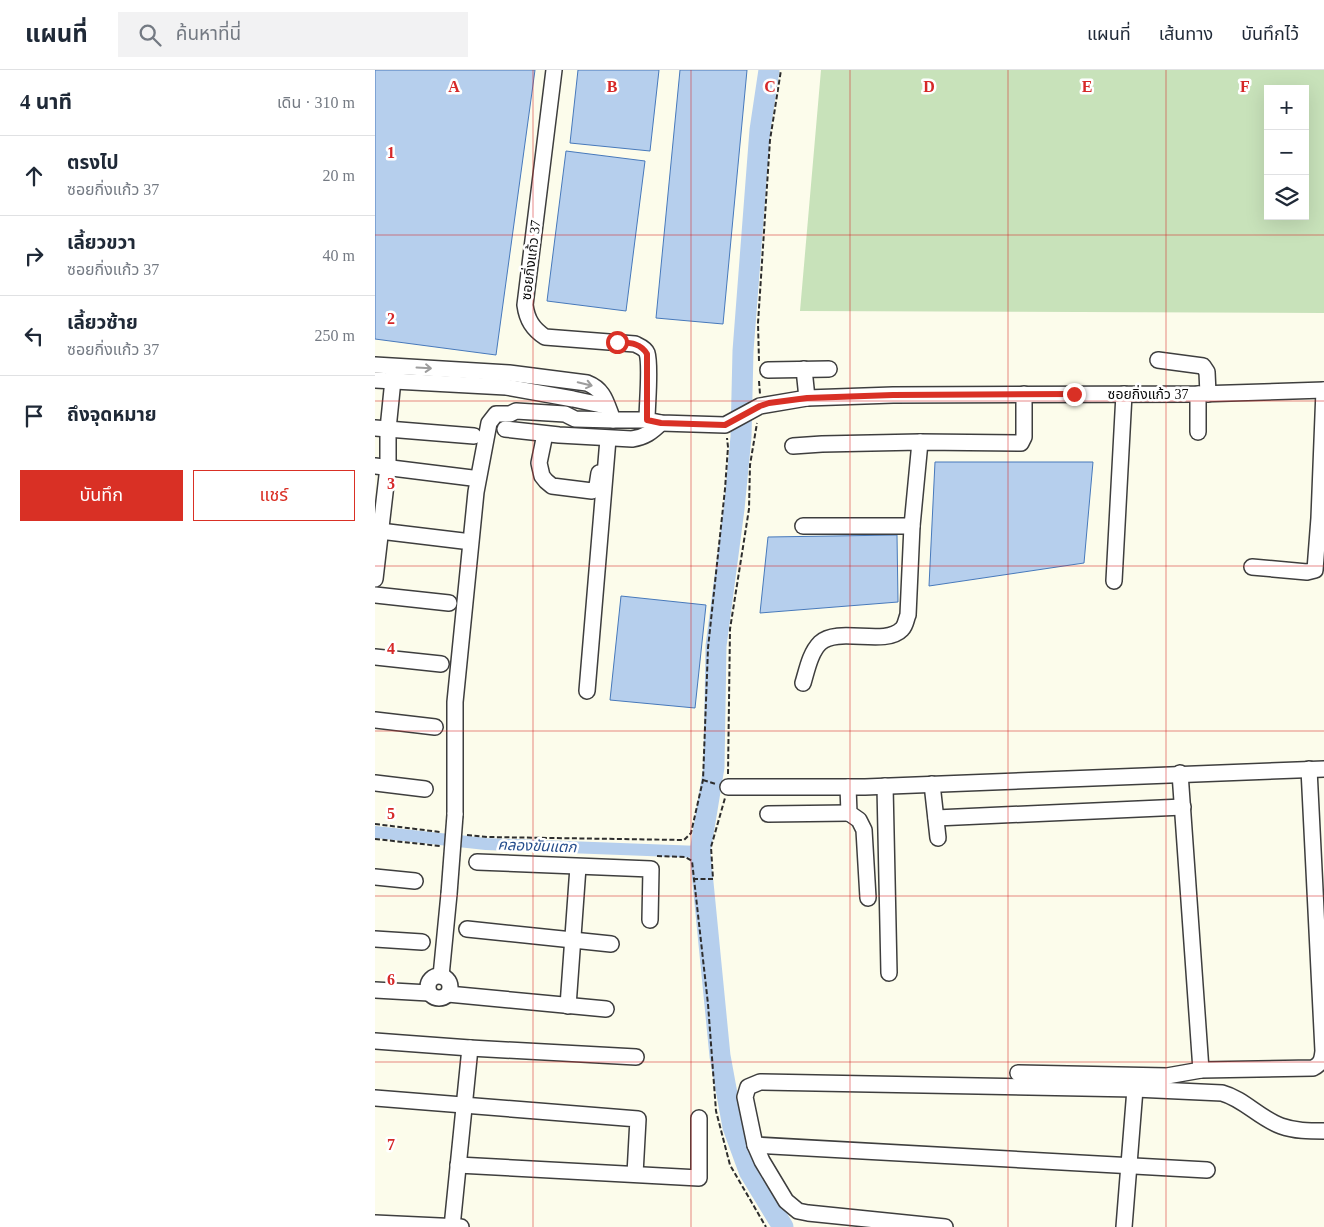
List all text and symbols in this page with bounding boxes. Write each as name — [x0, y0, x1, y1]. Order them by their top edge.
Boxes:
search box — [118, 12, 468, 57]
text: แผนที่ — [25, 21, 88, 47]
icon: search — [136, 21, 164, 49]
text: ค้นหาที่นี่ — [176, 23, 241, 44]
text: แผนที่ — [1087, 24, 1131, 44]
text: เส้นทาง — [1159, 24, 1213, 44]
text: บันทึกไว้ — [1241, 24, 1299, 44]
text: A — [448, 78, 460, 95]
text: B — [607, 78, 618, 95]
text: C — [764, 78, 776, 95]
text: D — [923, 78, 935, 95]
text: E — [1082, 78, 1092, 95]
text: F — [1240, 78, 1250, 95]
map controls — [1264, 85, 1309, 220]
button: + — [1264, 85, 1309, 130]
text: 4 นาที — [20, 90, 72, 114]
text: เดิน · 310 m — [277, 94, 355, 111]
button: − — [1264, 130, 1309, 175]
text: 1 — [387, 144, 395, 161]
text: ตรงไป — [67, 152, 119, 173]
icon: ahead — [20, 162, 48, 190]
text: 20 m — [323, 167, 355, 184]
button: layers — [1264, 175, 1309, 220]
text: ซอยกิ่งแก้ว 37 — [67, 181, 159, 198]
street label: ซอยกิ่งแก้ว 37 — [516, 219, 543, 301]
text: เลี้ยวขวา — [67, 232, 136, 253]
icon: right — [20, 242, 48, 270]
text: 40 m — [323, 247, 355, 264]
text: ซอยกิ่งแก้ว 37 — [67, 261, 159, 278]
text: 2 — [387, 310, 395, 327]
text: เลี้ยวซ้าย — [67, 312, 138, 333]
icon: left — [20, 322, 48, 350]
text: 250 m — [315, 327, 355, 344]
route start — [606, 331, 629, 354]
text: ซอยกิ่งแก้ว 37 — [67, 341, 159, 358]
one-way arrow — [415, 363, 431, 372]
one-way arrow — [577, 380, 593, 389]
route end — [1063, 383, 1086, 406]
street label: ซอยกิ่งแก้ว 37 — [1108, 384, 1188, 402]
icon: arrive — [20, 402, 48, 430]
text: ถึงจุดหมาย — [67, 404, 157, 425]
button: บันทึก — [20, 470, 183, 521]
button: แชร์ — [193, 470, 355, 521]
text: 3 — [387, 475, 395, 492]
text: 4 — [387, 640, 395, 657]
text: 5 — [387, 805, 395, 822]
water label: คลองขันแตก — [497, 837, 578, 855]
text: 6 — [387, 971, 395, 988]
text: 7 — [387, 1136, 395, 1153]

